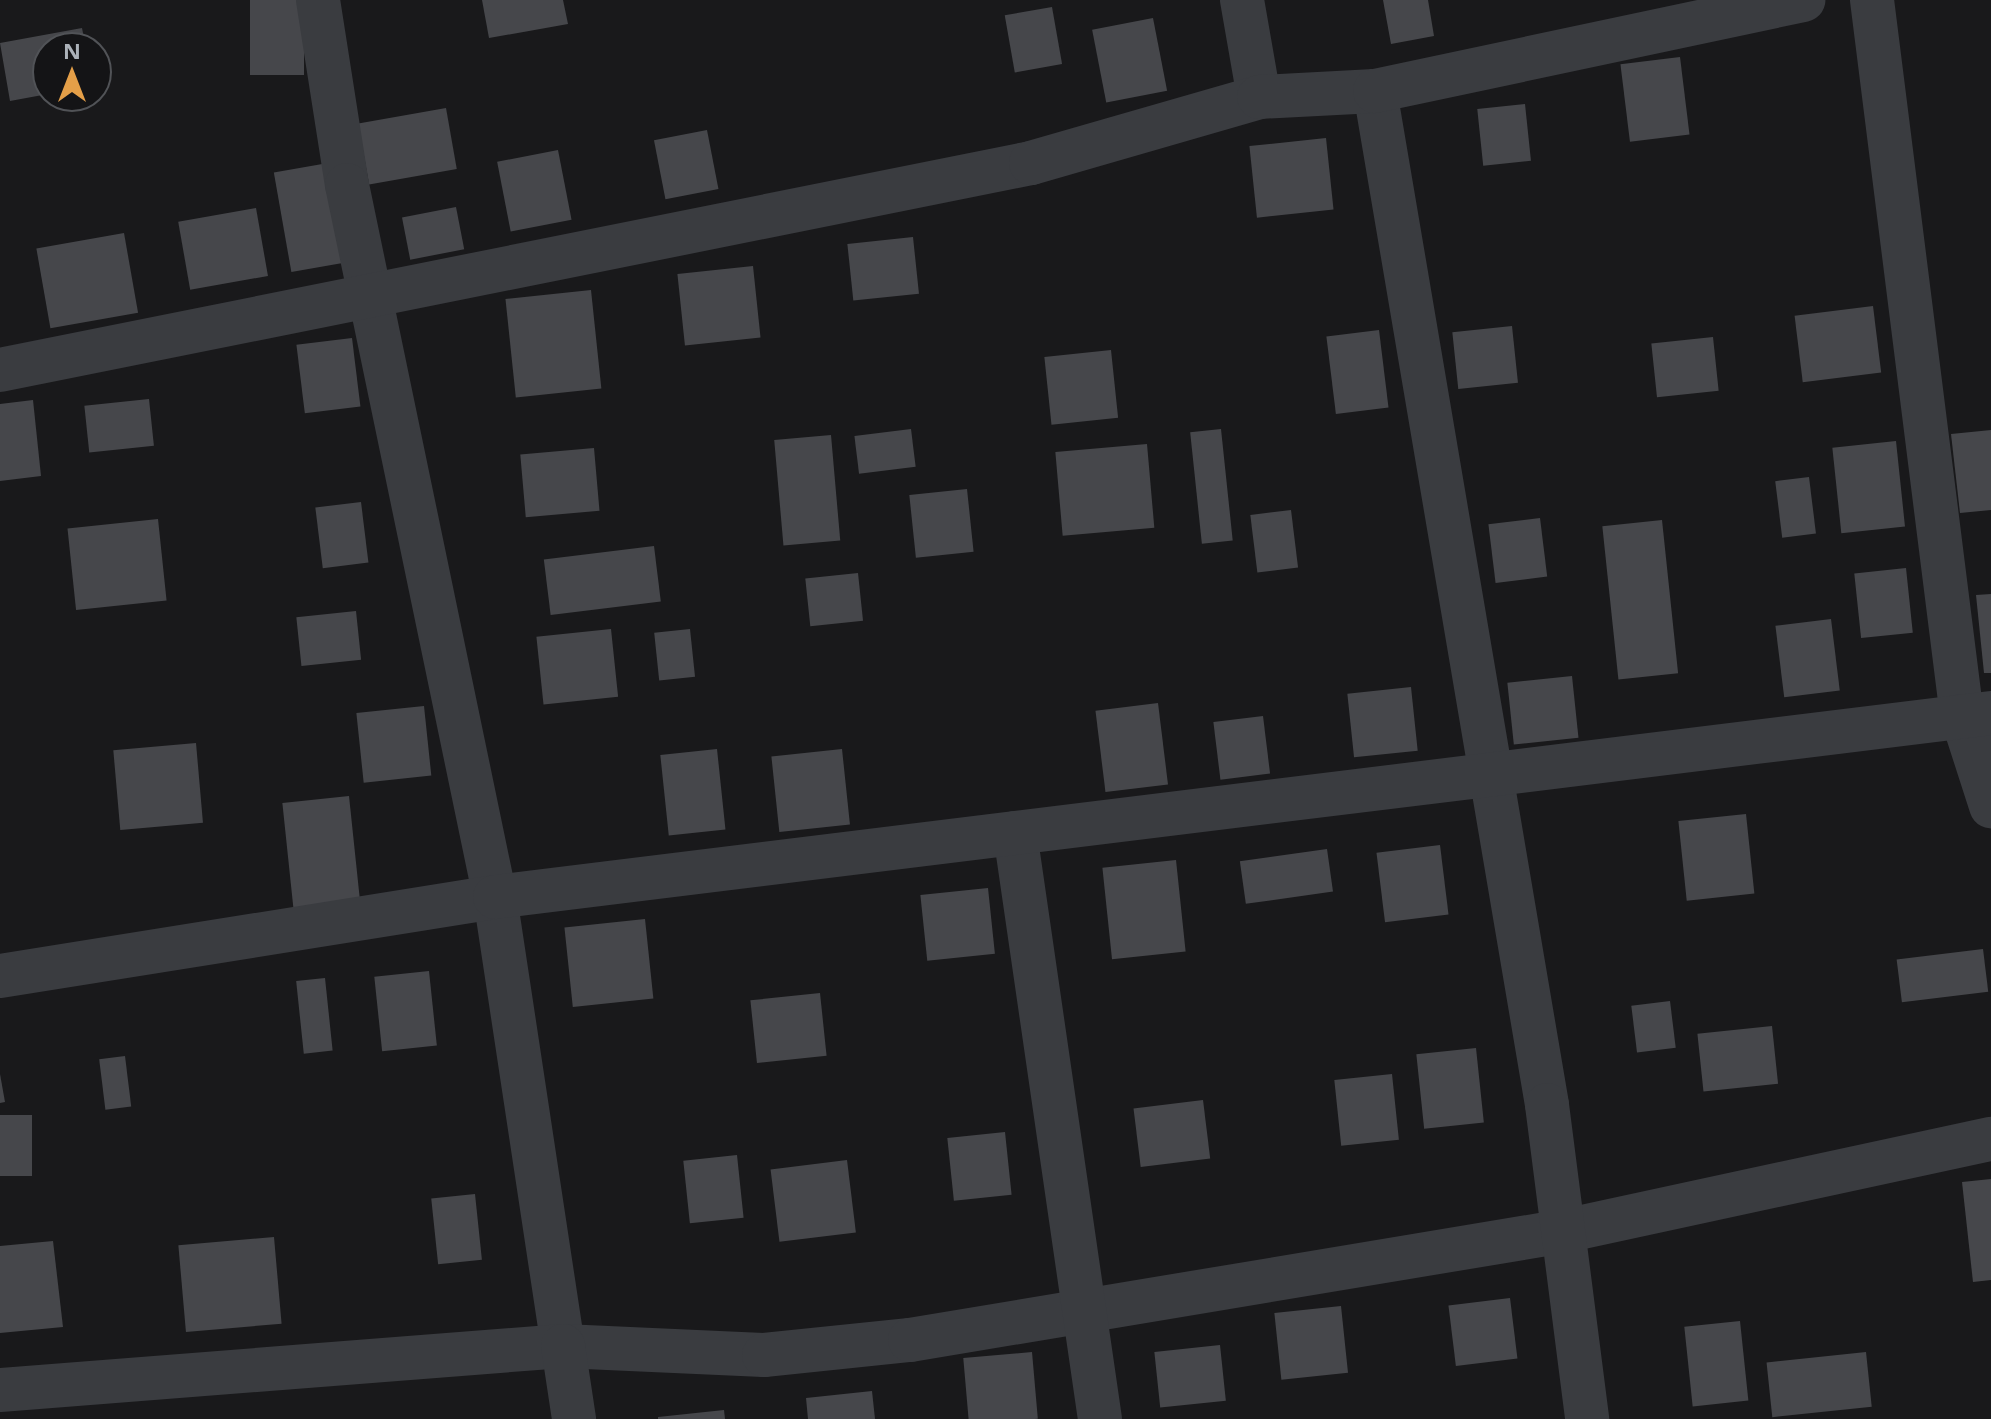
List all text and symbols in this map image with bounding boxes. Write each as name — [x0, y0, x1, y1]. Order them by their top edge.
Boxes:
north arrow — [32, 32, 112, 112]
text: N — [63, 35, 81, 65]

